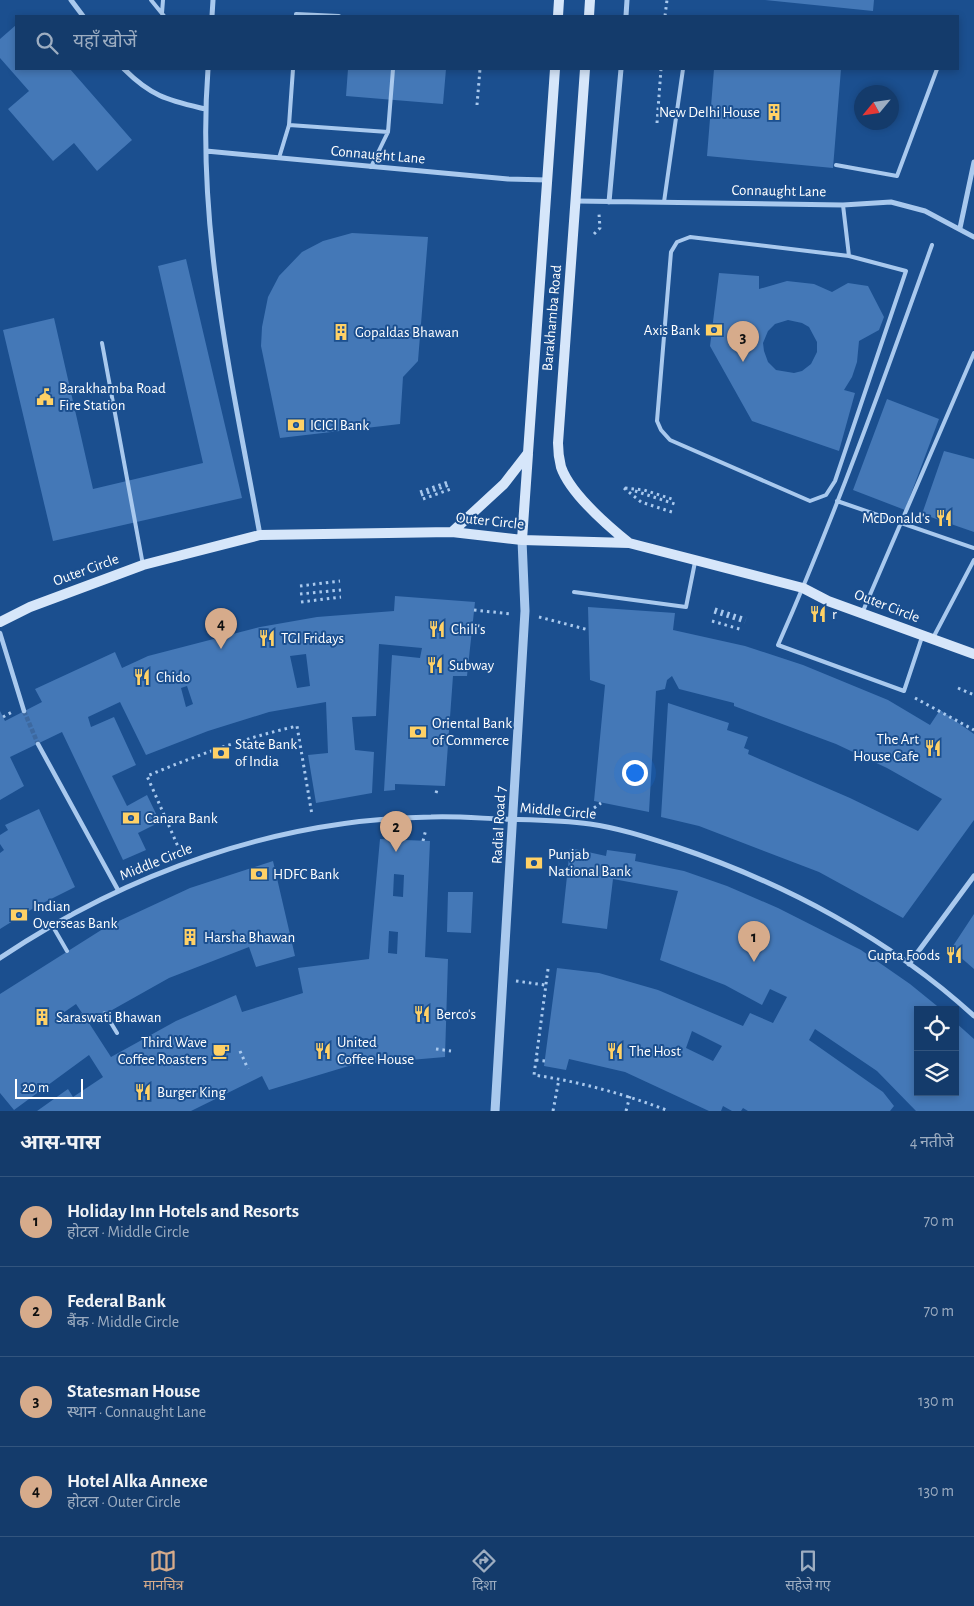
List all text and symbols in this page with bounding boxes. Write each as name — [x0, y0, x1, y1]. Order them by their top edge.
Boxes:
search box — [15, 15, 959, 70]
icon: search — [33, 29, 61, 57]
text: यहाँ खोजें — [73, 32, 137, 51]
north arrow — [854, 85, 899, 130]
building icon: New Delhi House — [764, 102, 784, 122]
place label: New Delhi House — [659, 105, 760, 120]
street label: Connaught Lane — [330, 143, 426, 167]
street label: Connaught Lane — [732, 183, 827, 199]
street label: Barakhamba Road — [540, 264, 564, 372]
bank icon: Axis Bank — [704, 320, 724, 340]
pin: 3 — [727, 321, 759, 362]
building icon: Gopaldas Bhawan — [331, 322, 351, 342]
place label: Axis Bank — [644, 323, 700, 338]
place label: Gopaldas Bhawan — [355, 325, 459, 340]
place label: Barakhamba Road Fire Station — [59, 381, 166, 413]
public building icon: Barakhamba Road Fire Station — [35, 387, 55, 407]
bank icon: ICICI Bank — [286, 415, 306, 435]
place label: ICICI Bank — [310, 418, 369, 433]
restaurant icon: McDonald's — [934, 508, 954, 528]
street label: Outer Circle — [455, 510, 525, 532]
place label: McDonald's — [862, 511, 930, 526]
street label: Outer Circle — [51, 551, 121, 589]
street label: Outer Circle — [852, 587, 922, 625]
restaurant icon: r — [808, 604, 828, 624]
place label: r — [832, 607, 837, 622]
pin: 4 — [205, 608, 237, 649]
restaurant icon: Chili's — [427, 619, 447, 639]
place label: Chili's — [451, 622, 486, 637]
restaurant icon: TGI Fridays — [257, 628, 277, 648]
place label: TGI Fridays — [281, 631, 344, 646]
restaurant icon: Subway — [425, 655, 445, 675]
place label: Subway — [449, 658, 495, 673]
restaurant icon: Chido — [132, 667, 152, 687]
place label: Chido — [156, 670, 190, 685]
place label: Oriental Bank of Commerce — [432, 716, 512, 748]
bank icon: Oriental Bank of Commerce — [408, 722, 428, 742]
place label: The Art House Cafe — [853, 732, 919, 764]
place label: State Bank of India — [235, 737, 297, 769]
restaurant icon: The Art House Cafe — [923, 738, 943, 758]
bank icon: State Bank of India — [211, 743, 231, 763]
your location — [622, 760, 648, 786]
street label: Radial Road 7 — [489, 786, 509, 864]
street label: Middle Circle — [519, 800, 597, 822]
bank icon: Canara Bank — [121, 808, 141, 828]
place label: Canara Bank — [145, 811, 218, 826]
pin: 2 — [380, 811, 412, 852]
street label: Middle Circle — [118, 841, 194, 883]
place label: Punjab National Bank — [548, 847, 631, 879]
bank icon: Punjab National Bank — [524, 853, 544, 873]
bank icon: HDFC Bank — [249, 864, 269, 884]
place label: HDFC Bank — [273, 867, 339, 882]
place label: Indian Overseas Bank — [33, 899, 117, 931]
bank icon: Indian Overseas Bank — [9, 905, 29, 925]
pin: 1 — [738, 921, 770, 962]
building icon: Harsha Bhawan — [180, 927, 200, 947]
place label: Harsha Bhawan — [204, 930, 295, 945]
restaurant icon: Gupta Foods — [944, 945, 964, 965]
place label: Gupta Foods — [868, 948, 940, 963]
restaurant icon: Berco's — [412, 1004, 432, 1024]
map controls — [914, 1006, 959, 1096]
button: locate — [914, 1006, 959, 1051]
building icon: Saraswati Bhawan — [32, 1007, 52, 1027]
place label: Berco's — [436, 1007, 476, 1022]
place label: Saraswati Bhawan — [56, 1010, 161, 1025]
place label: Third Wave Coffee Roasters — [118, 1035, 207, 1067]
place label: United Coffee House — [337, 1035, 414, 1067]
cafe icon: Third Wave Coffee Roasters — [211, 1041, 231, 1061]
restaurant icon: United Coffee House — [313, 1041, 333, 1061]
restaurant icon: The Host — [605, 1041, 625, 1061]
place label: The Host — [629, 1044, 681, 1059]
button: layers — [914, 1051, 959, 1096]
scale bar — [15, 1076, 82, 1099]
text: 20 m — [22, 1081, 49, 1095]
restaurant icon: Burger King — [133, 1082, 153, 1102]
place label: Burger King — [157, 1085, 227, 1100]
text: आस-पास — [20, 1132, 101, 1153]
text: 4 नतीजे — [910, 1134, 954, 1150]
text: Holiday Inn Hotels and Resorts — [67, 1202, 299, 1221]
text: 1 — [33, 1213, 39, 1229]
text: 70 m — [923, 1213, 954, 1229]
text: होटल · Middle Circle — [67, 1224, 189, 1240]
text: Federal Bank — [67, 1292, 166, 1311]
text: 2 — [32, 1303, 40, 1319]
text: 70 m — [923, 1303, 954, 1319]
text: बैंक · Middle Circle — [67, 1314, 179, 1330]
text: Statesman House — [67, 1382, 200, 1401]
text: 3 — [33, 1393, 39, 1409]
text: 130 m — [918, 1393, 954, 1409]
text: स्थान · Connaught Lane — [67, 1404, 206, 1420]
text: Hotel Alka Annexe — [67, 1472, 208, 1491]
text: 4 — [32, 1483, 40, 1499]
text: 130 m — [918, 1483, 954, 1499]
text: होटल · Outer Circle — [67, 1494, 181, 1510]
tab: मानचित्र — [143, 1547, 183, 1596]
tab: दिशा — [470, 1547, 498, 1596]
tab: सहेजे गए — [785, 1547, 831, 1596]

